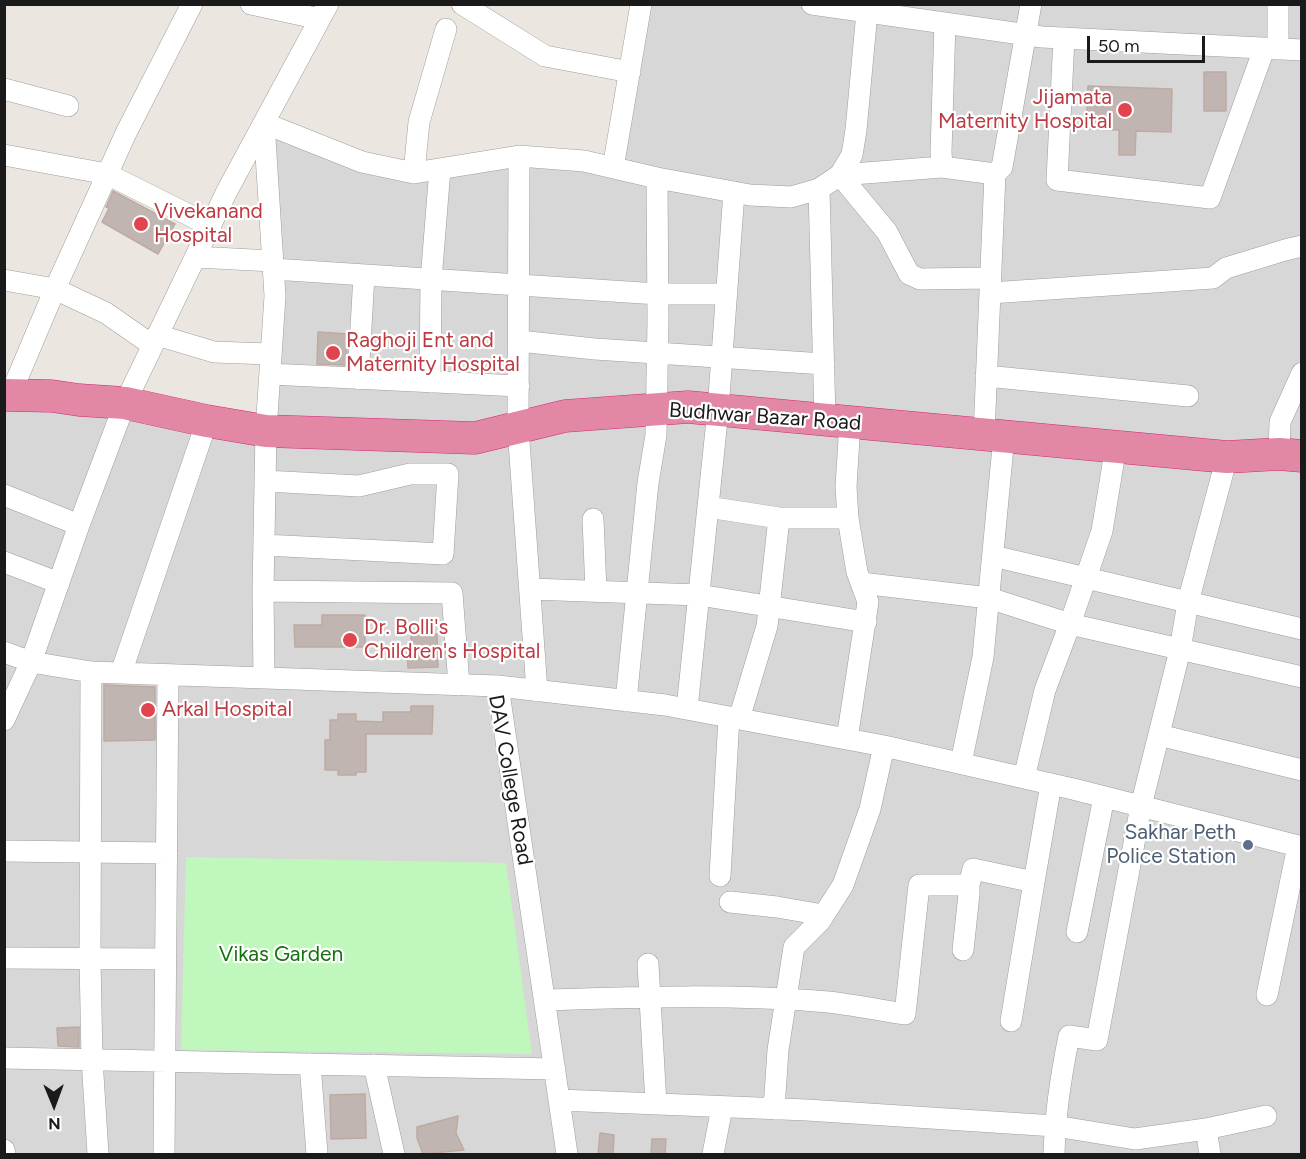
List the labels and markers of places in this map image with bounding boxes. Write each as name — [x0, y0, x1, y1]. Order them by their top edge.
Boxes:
place label: Jijamata Maternity Hospital — [938, 85, 1112, 135]
marker: Jijamata Maternity Hospital — [1116, 101, 1134, 119]
place label: Vivekanand Hospital — [154, 199, 263, 249]
marker: Vivekanand Hospital — [132, 215, 150, 233]
place label: Raghoji Ent and Maternity Hospital — [346, 328, 520, 378]
marker: Raghoji Ent and Maternity Hospital — [324, 344, 342, 362]
place label: Dr. Bolli's Children's Hospital — [364, 615, 540, 665]
marker: Dr. Bolli's Children's Hospital — [341, 631, 359, 649]
place label: Arkal Hospital — [162, 697, 292, 723]
marker: Arkal Hospital — [139, 701, 157, 719]
place label: Sakhar Peth Police Station — [1106, 820, 1236, 870]
marker: Sakhar Peth Police Station — [1241, 838, 1255, 852]

